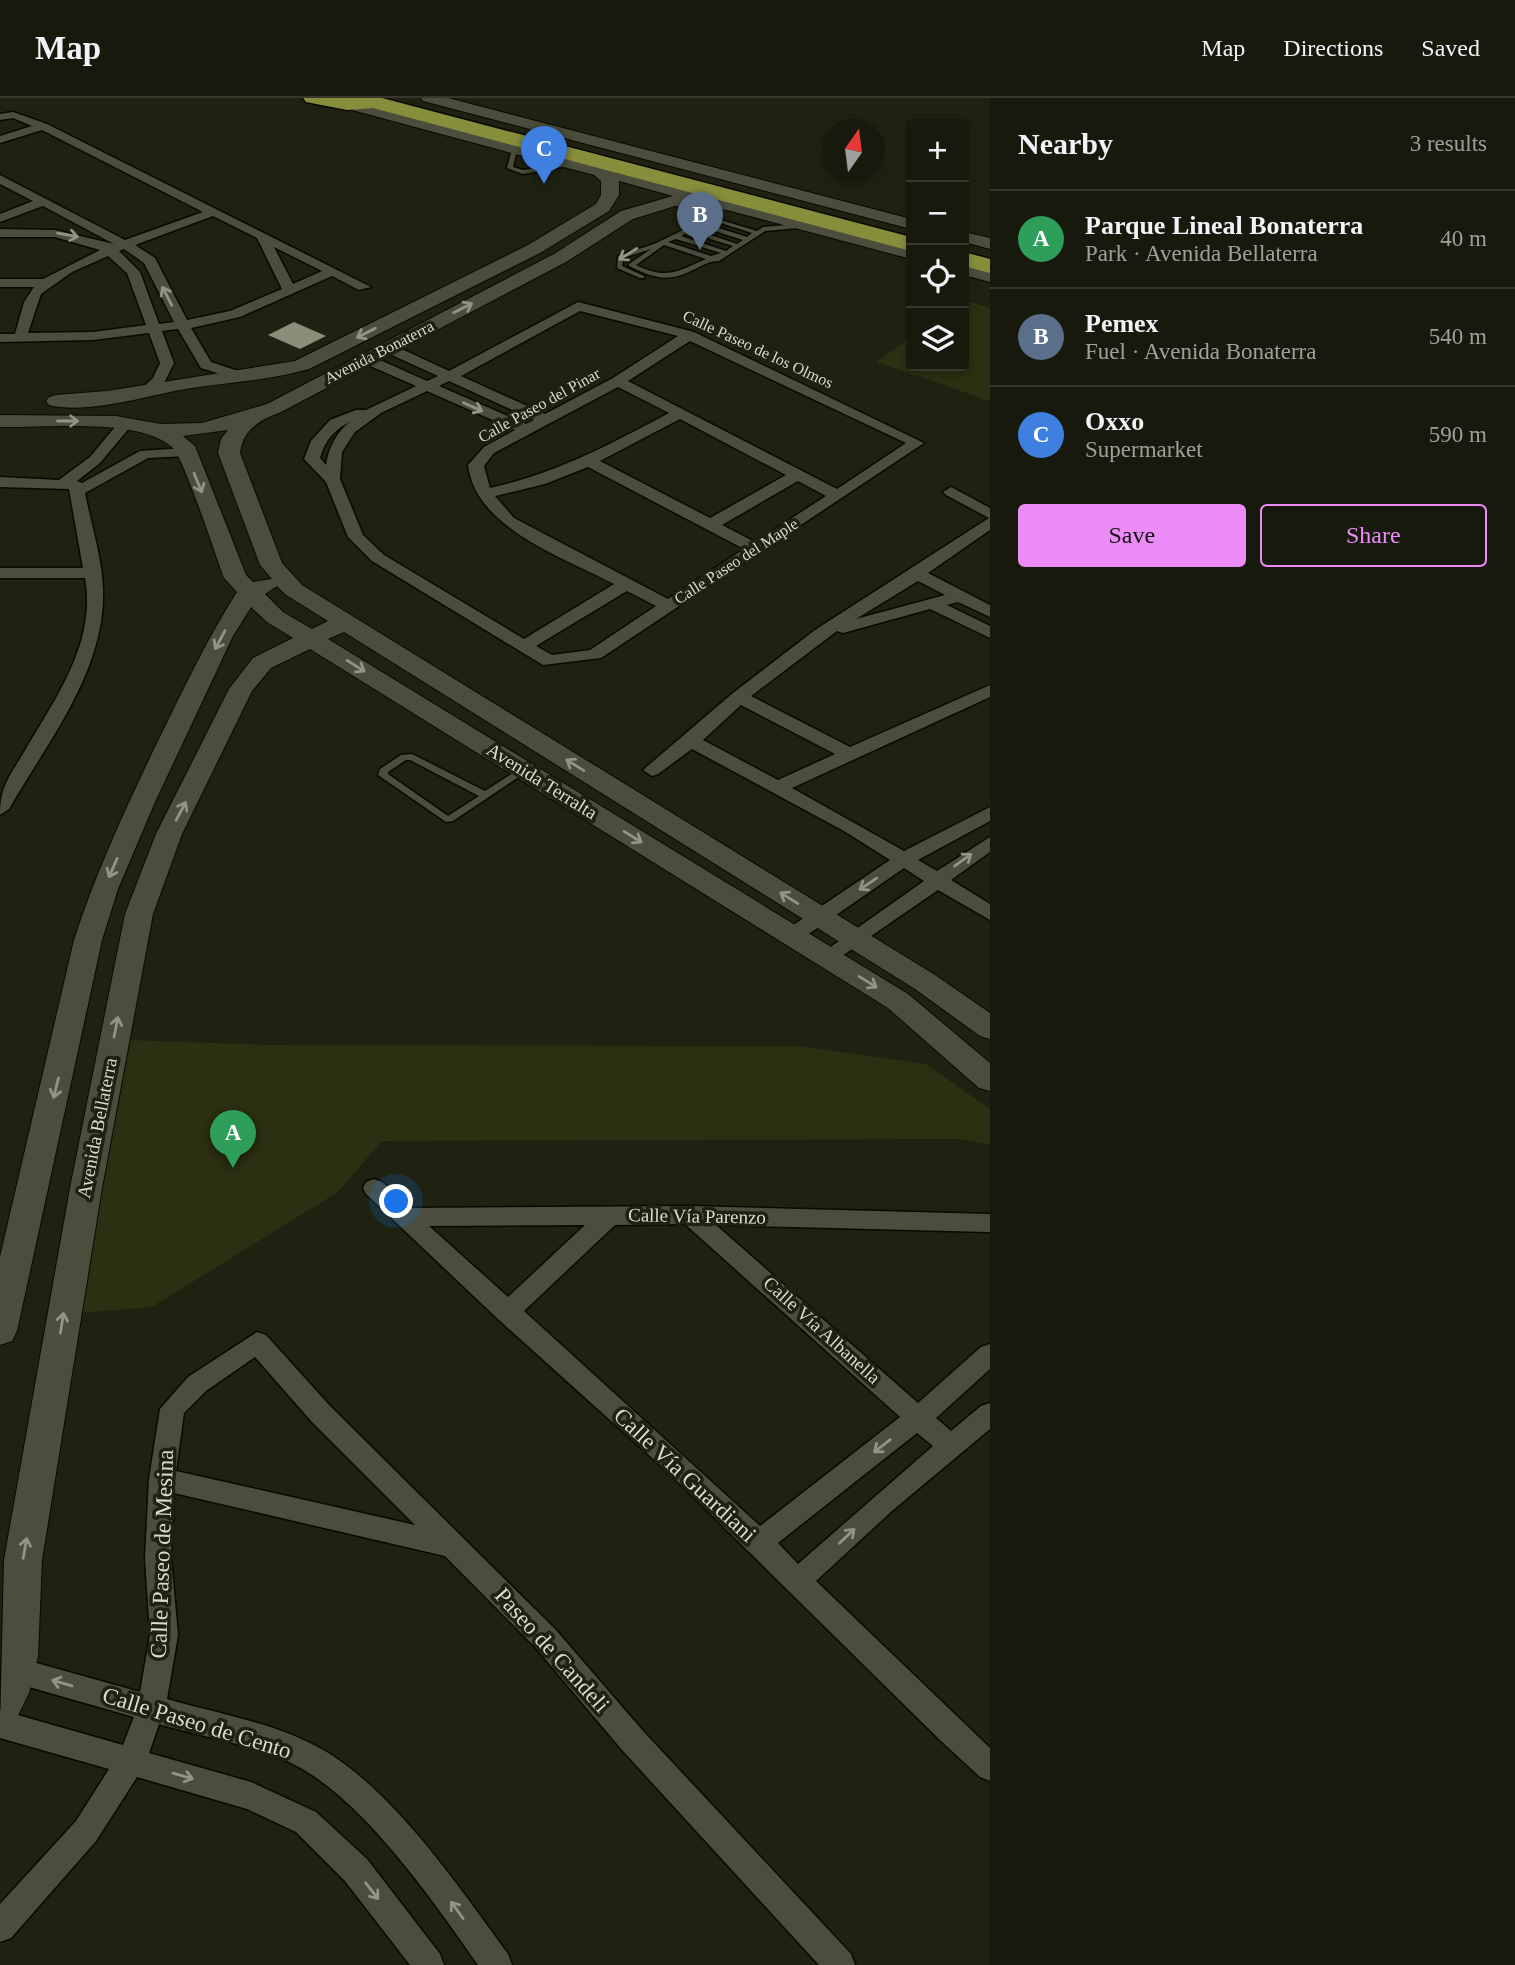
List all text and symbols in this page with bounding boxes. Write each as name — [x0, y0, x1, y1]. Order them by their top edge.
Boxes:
text: Map — [35, 30, 101, 66]
text: Map — [1201, 35, 1245, 61]
text: Directions — [1283, 35, 1383, 61]
text: Saved — [1421, 35, 1480, 61]
north arrow — [822, 119, 885, 182]
map controls — [906, 119, 969, 371]
button: + — [906, 119, 969, 182]
pin: C — [521, 126, 567, 184]
text: Nearby — [1018, 127, 1113, 160]
text: 3 results — [1410, 131, 1487, 156]
button: − — [906, 182, 969, 245]
pin: B — [677, 192, 723, 250]
text: Parque Lineal Bonaterra — [1085, 211, 1363, 240]
text: A — [1033, 226, 1049, 251]
text: 40 m — [1440, 226, 1487, 251]
one-way arrow — [56, 228, 79, 242]
text: Park · Avenida Bellaterra — [1085, 241, 1318, 266]
button: locate — [906, 245, 969, 308]
one-way arrow — [618, 247, 638, 261]
one-way arrow — [160, 286, 174, 307]
one-way arrow — [452, 301, 473, 315]
street label: Calle Paseo de los Olmos — [680, 307, 836, 391]
button: layers — [906, 308, 969, 371]
text: Pemex — [1085, 309, 1159, 338]
street label: Avenida Bonaterra — [322, 317, 436, 387]
text: B — [1033, 324, 1049, 349]
text: 540 m — [1429, 324, 1487, 349]
one-way arrow — [356, 327, 377, 341]
text: Fuel · Avenida Bonaterra — [1085, 339, 1316, 364]
street label: Calle Paseo del Pinar — [475, 364, 603, 446]
one-way arrow — [462, 401, 483, 414]
text: Oxxo — [1085, 407, 1144, 436]
one-way arrow — [56, 414, 79, 428]
text: C — [1033, 422, 1049, 447]
text: 590 m — [1429, 422, 1487, 447]
text: Supermarket — [1085, 437, 1203, 462]
one-way arrow — [193, 471, 206, 493]
button: Save — [1018, 504, 1246, 567]
button: Share — [1260, 504, 1487, 567]
street label: Calle Paseo del Maple — [671, 515, 801, 608]
one-way arrow — [213, 629, 226, 650]
one-way arrow — [345, 659, 365, 673]
street label: Avenida Terralta — [483, 739, 602, 824]
one-way arrow — [565, 757, 585, 771]
one-way arrow — [175, 801, 189, 821]
one-way arrow — [622, 830, 642, 844]
one-way arrow — [953, 853, 972, 867]
one-way arrow — [106, 857, 119, 878]
one-way arrow — [858, 877, 878, 891]
one-way arrow — [779, 890, 799, 904]
one-way arrow — [857, 976, 877, 990]
one-way arrow — [110, 1016, 124, 1039]
street label: Avenida Bellaterra — [73, 1055, 121, 1200]
one-way arrow — [49, 1076, 62, 1099]
pin: A — [210, 1110, 256, 1168]
your location — [379, 1184, 413, 1218]
street label: Calle Vía Parenzo — [628, 1204, 766, 1228]
street label: Calle Vía Albanella — [759, 1272, 885, 1388]
one-way arrow — [56, 1312, 69, 1335]
street label: Calle Vía Guardiani — [609, 1403, 761, 1547]
one-way arrow — [874, 1439, 892, 1454]
street label: Calle Paseo de Mesina — [146, 1449, 178, 1659]
one-way arrow — [838, 1528, 856, 1544]
one-way arrow — [19, 1537, 32, 1560]
street label: Paseo de Candeli — [490, 1583, 614, 1717]
one-way arrow — [51, 1675, 73, 1688]
street label: Calle Paseo de Cento — [100, 1682, 294, 1764]
one-way arrow — [172, 1771, 194, 1784]
one-way arrow — [365, 1881, 380, 1900]
one-way arrow — [450, 1901, 464, 1920]

